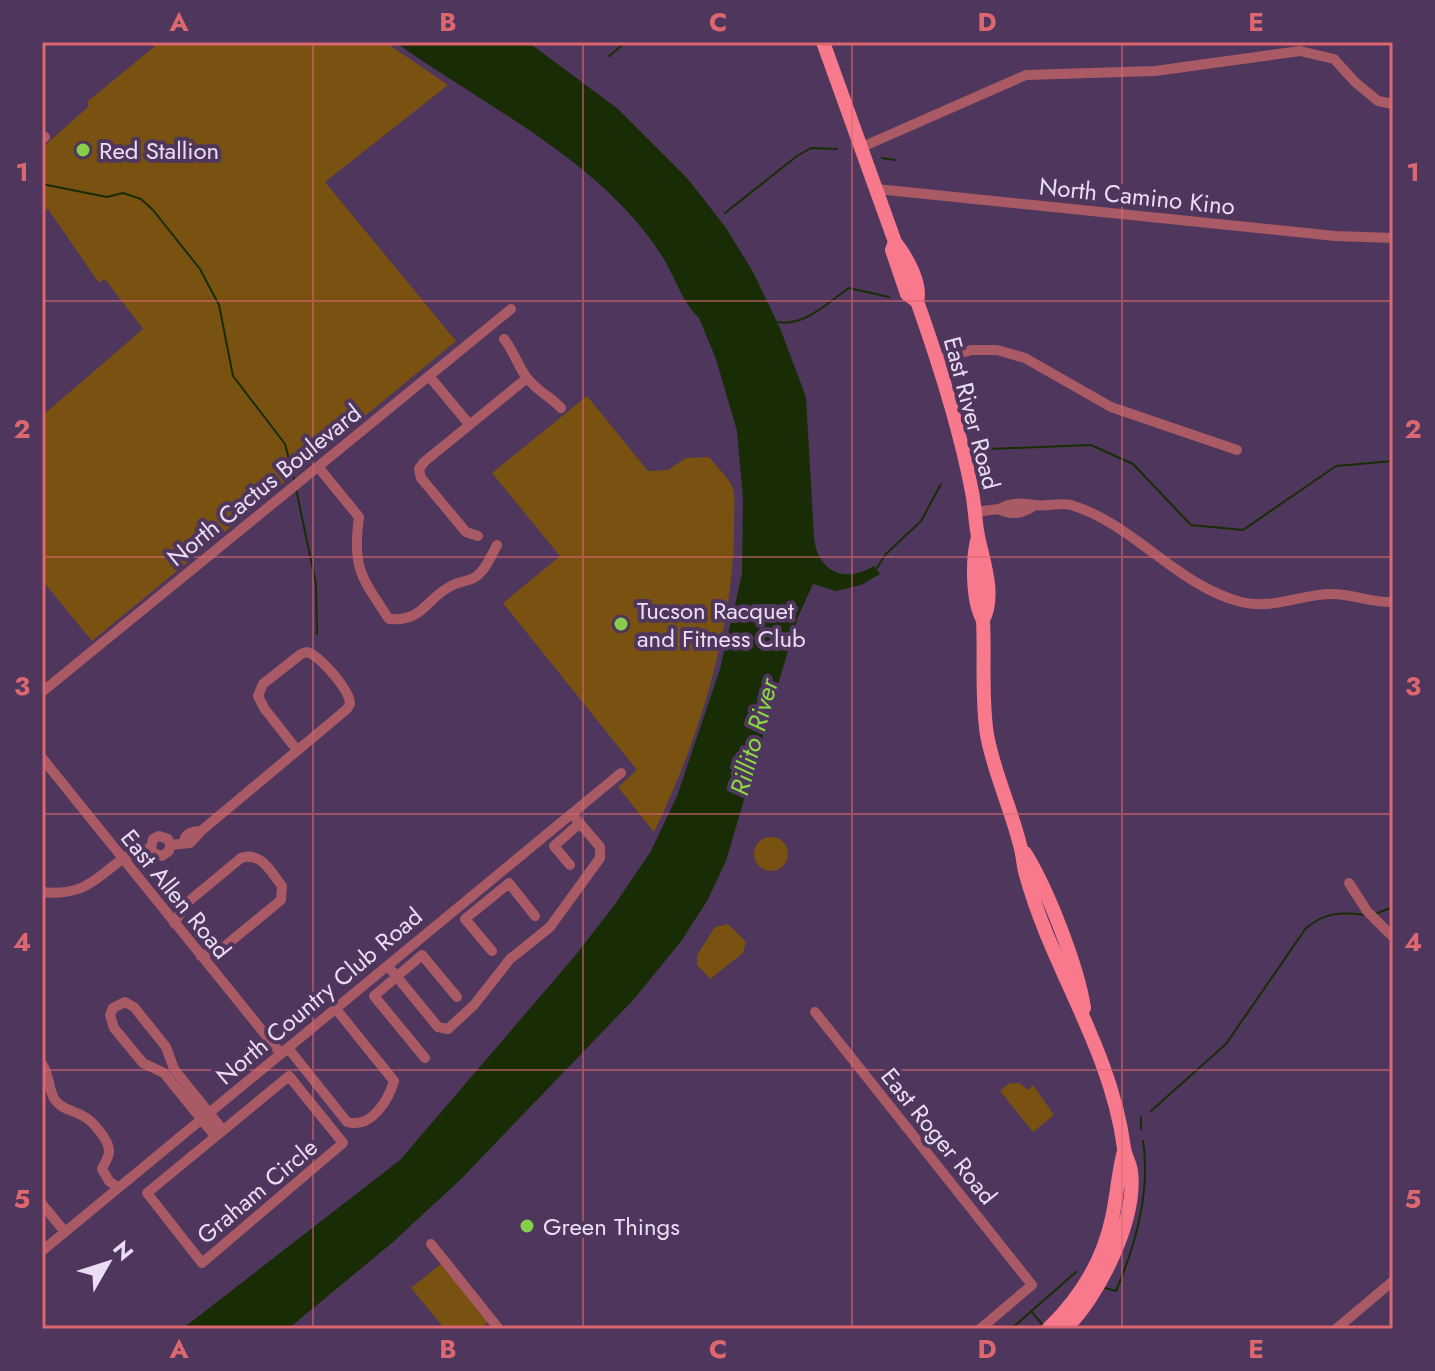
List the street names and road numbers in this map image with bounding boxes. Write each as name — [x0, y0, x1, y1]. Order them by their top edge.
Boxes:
street label: North Camino Kino — [1037, 168, 1237, 224]
street label: East River Road — [935, 333, 1009, 493]
street label: North Cactus Boulevard — [159, 396, 369, 574]
street label: East Allen Road — [113, 822, 239, 966]
street label: North Country Club Road — [208, 899, 430, 1093]
street label: East Roger Road — [873, 1060, 1005, 1212]
street label: Graham Circle — [189, 1130, 325, 1252]

